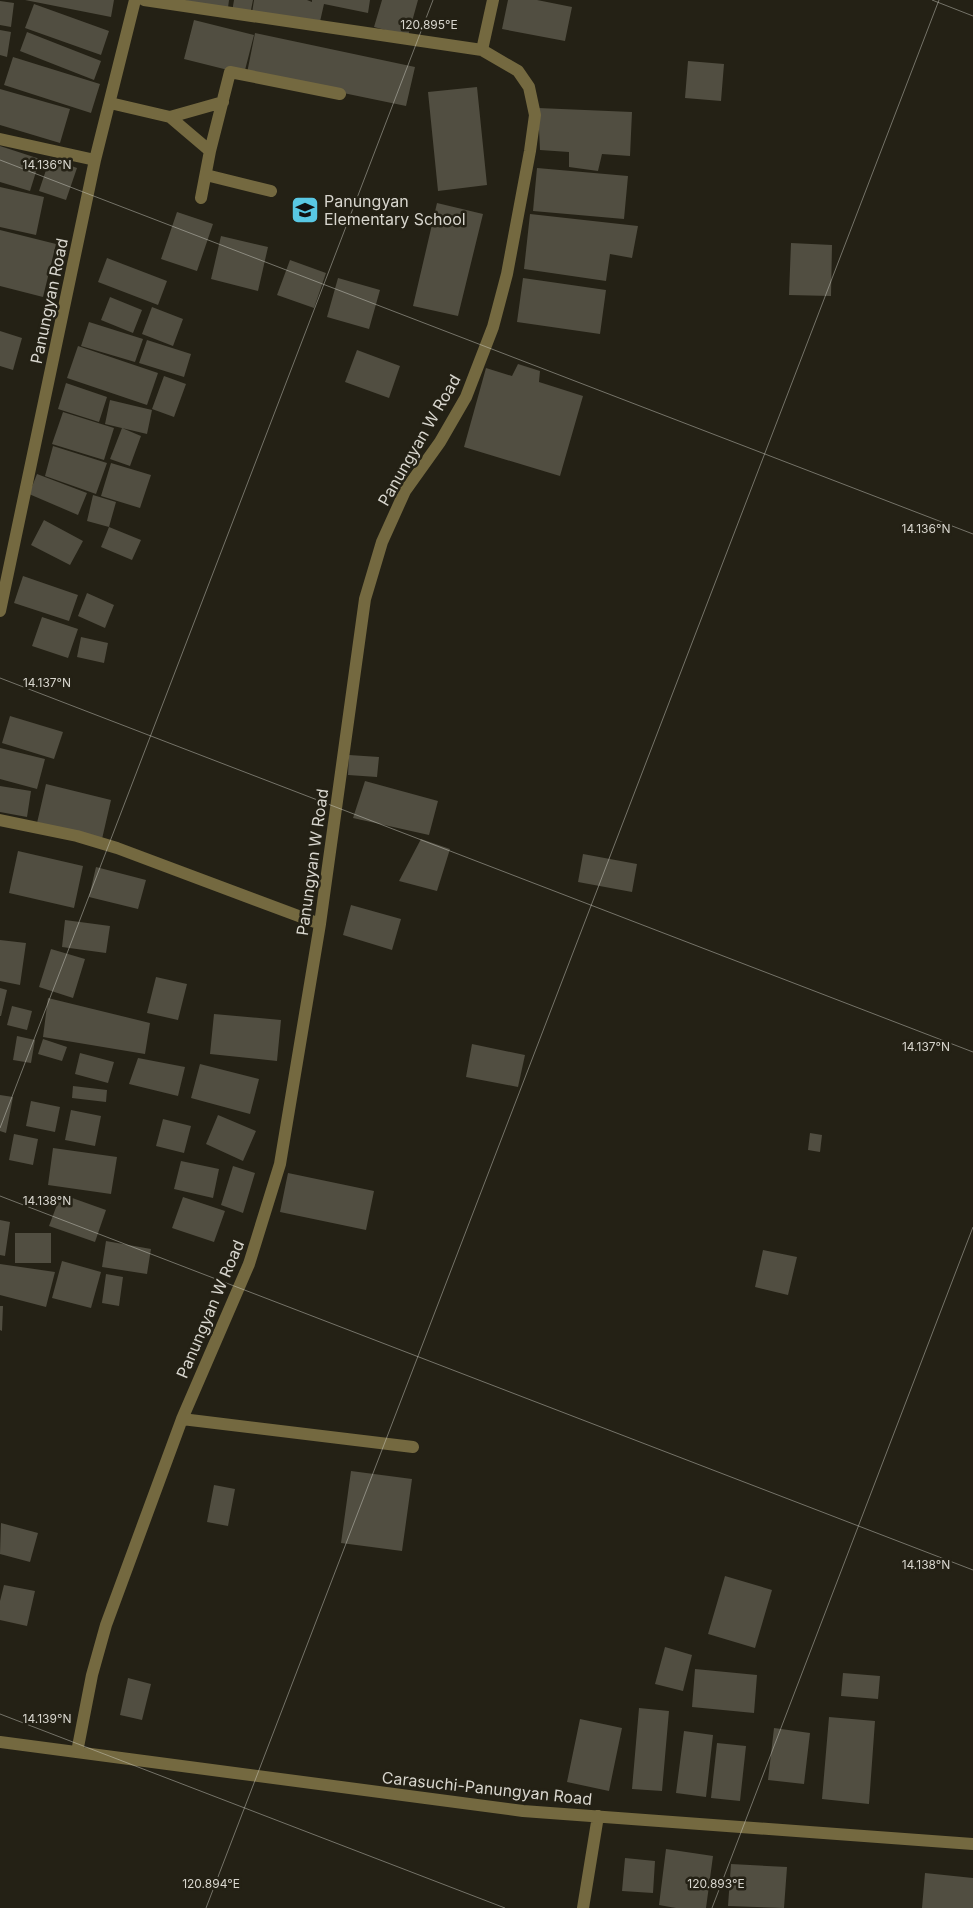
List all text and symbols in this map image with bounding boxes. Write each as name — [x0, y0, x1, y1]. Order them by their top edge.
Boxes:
text: 120.895°E — [400, 17, 458, 32]
text: 14.136°N — [23, 157, 71, 172]
place label: Panungyan Elementary School — [324, 191, 466, 229]
school or university icon: Panungyan Elementary School — [290, 195, 320, 225]
street label: Panungyan Road — [26, 236, 72, 366]
street label: Panungyan W Road — [373, 371, 465, 509]
text: 14.136°N — [902, 521, 950, 536]
text: 14.137°N — [23, 675, 71, 690]
street label: Panungyan W Road — [292, 787, 332, 937]
text: 14.137°N — [902, 1039, 950, 1054]
text: 14.138°N — [23, 1193, 71, 1208]
street label: Panungyan W Road — [172, 1237, 248, 1381]
text: 14.138°N — [902, 1557, 950, 1572]
text: 14.139°N — [23, 1711, 71, 1726]
street label: Carasuchi-Panungyan Road — [381, 1767, 593, 1809]
text: 120.894°E — [182, 1876, 240, 1891]
text: 120.893°E — [687, 1876, 745, 1891]

